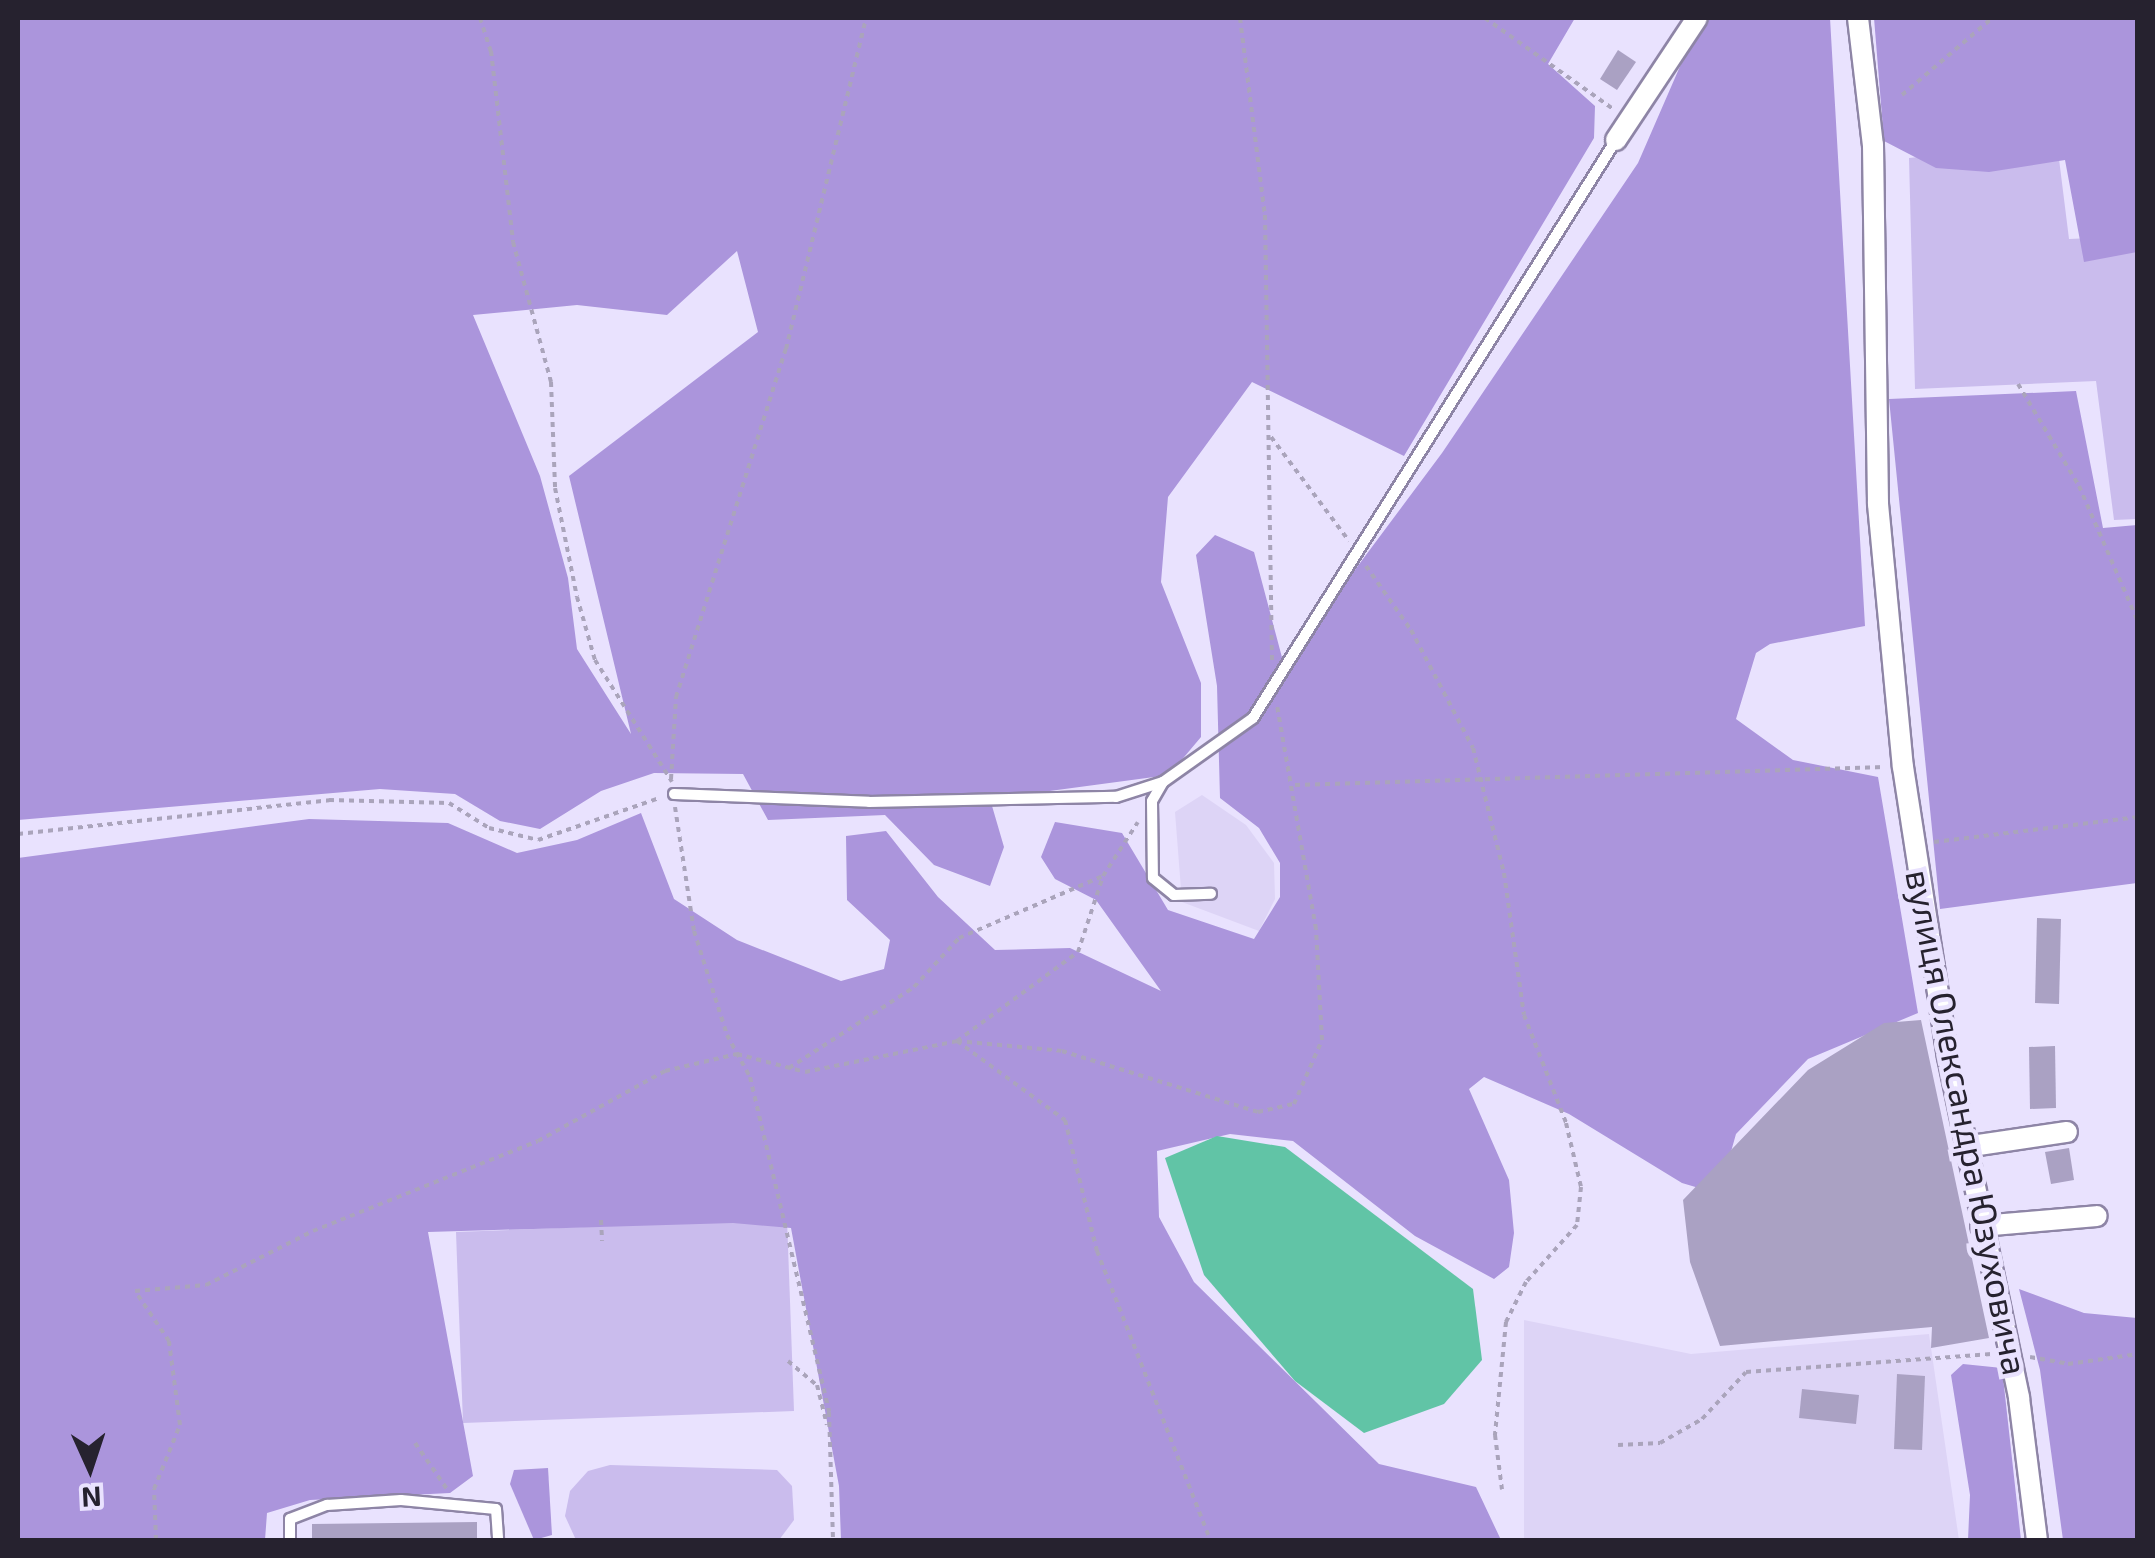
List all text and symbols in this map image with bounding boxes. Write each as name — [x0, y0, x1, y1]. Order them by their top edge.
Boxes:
street label: вулиця Олександра Юзуховича — [1898, 866, 2038, 1378]
north arrow — [40, 1418, 140, 1518]
text: N — [81, 1480, 103, 1515]

